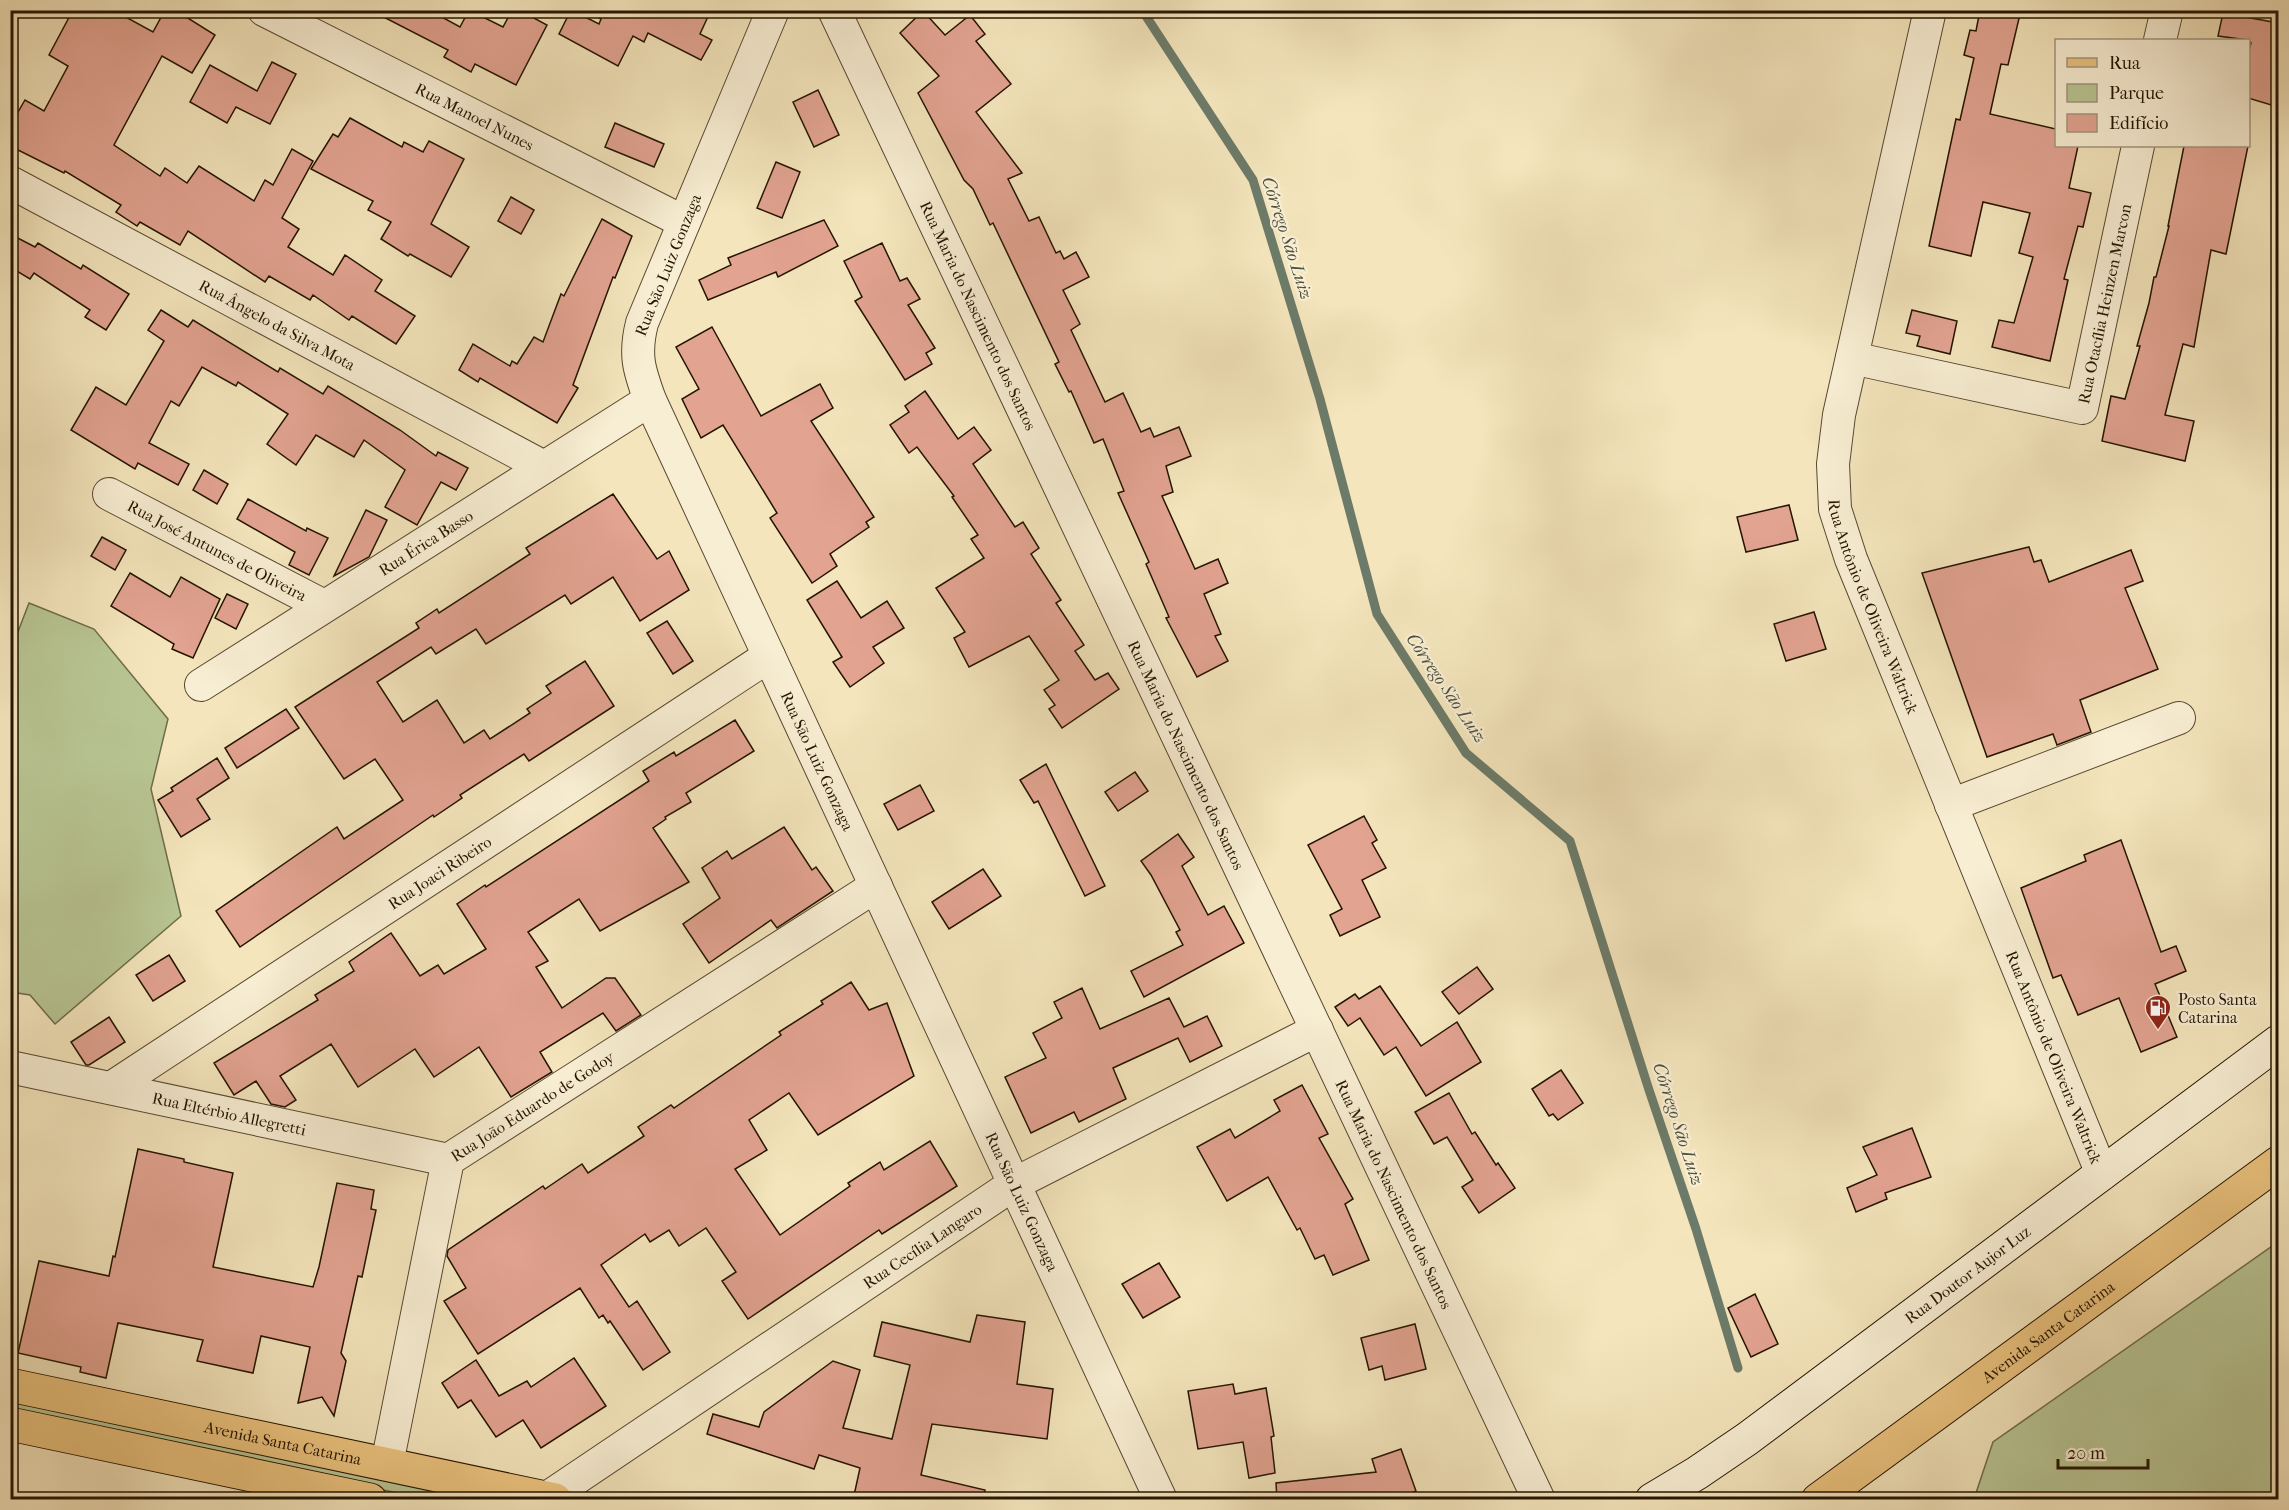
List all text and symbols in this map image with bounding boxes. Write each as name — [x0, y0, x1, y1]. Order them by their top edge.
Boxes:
legend — [2055, 39, 2250, 147]
text: Rua — [2109, 53, 2141, 74]
street label: Rua Manoel Nunes — [412, 79, 537, 154]
text: Parque — [2109, 83, 2164, 104]
text: Edifício — [2109, 113, 2168, 134]
water label: Córrego São Luiz — [1257, 174, 1317, 302]
street label: Rua São Luiz Gonzaga — [631, 191, 705, 339]
street label: Rua Maria do Nascimento dos Santos — [916, 198, 1041, 433]
street label: Rua Otacília Heinzen Marcon — [2074, 201, 2135, 406]
street label: Rua Ângelo da Silva Mota — [196, 275, 359, 374]
street label: Rua José Antunes de Oliveira — [124, 496, 311, 605]
street label: Rua Antônio de Oliveira Waltrick — [1825, 499, 1923, 717]
street label: Rua Érica Basso — [375, 505, 476, 579]
water label: Córrego São Luiz — [1402, 629, 1490, 747]
street label: Rua Maria do Nascimento dos Santos — [1124, 637, 1249, 873]
street label: Rua São Luiz Gonzaga — [777, 688, 858, 834]
street label: Rua Joaci Ribeiro — [384, 831, 495, 913]
street label: Rua Antônio de Oliveira Waltrick — [2002, 948, 2107, 1167]
place label: Posto Santa Catarina — [2178, 990, 2257, 1027]
fuel station icon: Posto Santa Catarina — [2143, 993, 2173, 1031]
street label: Rua João Eduardo de Godoy — [447, 1047, 618, 1165]
water label: Córrego São Luiz — [1648, 1060, 1708, 1188]
street label: Rua Maria do Nascimento dos Santos — [1332, 1076, 1457, 1312]
street label: Rua Eltérbio Allegretti — [150, 1088, 308, 1139]
street label: Rua São Luiz Gonzaga — [982, 1129, 1063, 1275]
street label: Rua Cecília Langaro — [859, 1199, 985, 1292]
street label: Rua Doutor Aujor Luz — [1901, 1221, 2034, 1327]
street label: Avenida Santa Catarina — [1977, 1276, 2119, 1387]
street label: Avenida Santa Catarina — [202, 1417, 364, 1469]
scale bar — [2058, 1432, 2148, 1470]
text: 20 m — [2067, 1443, 2105, 1464]

